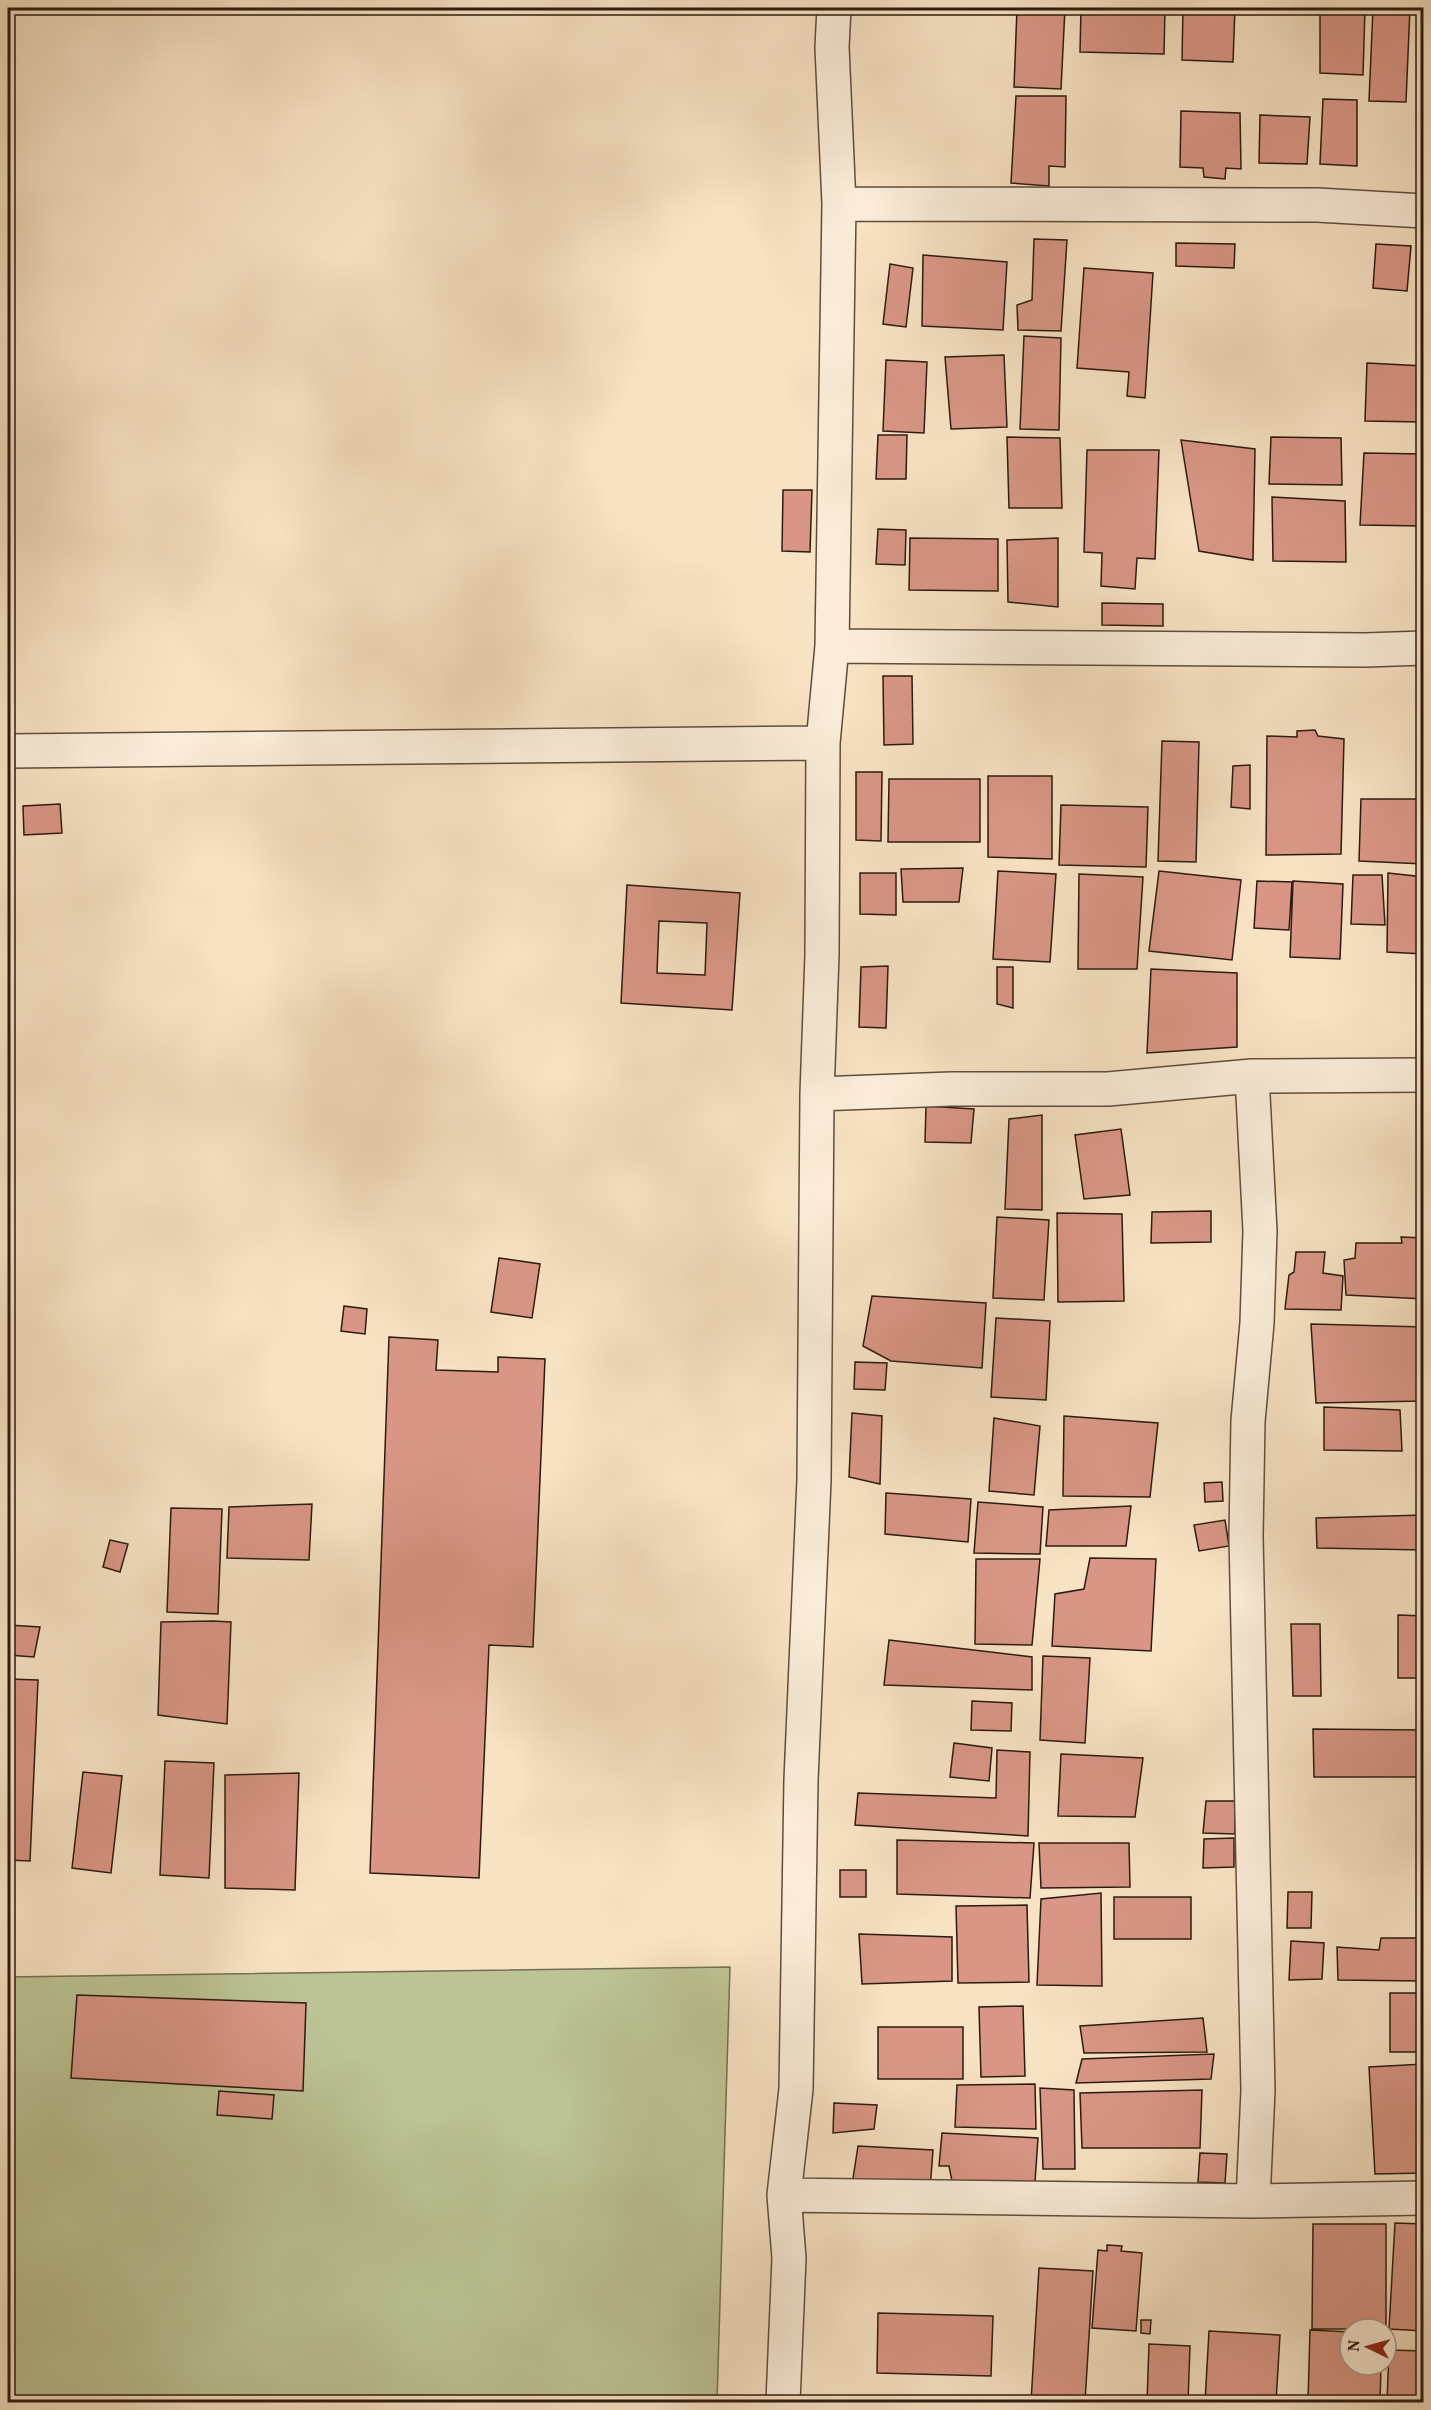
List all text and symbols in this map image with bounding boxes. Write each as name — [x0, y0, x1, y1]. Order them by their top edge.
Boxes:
north arrow — [1338, 2317, 1398, 2377]
text: N — [1344, 2339, 1367, 2353]

